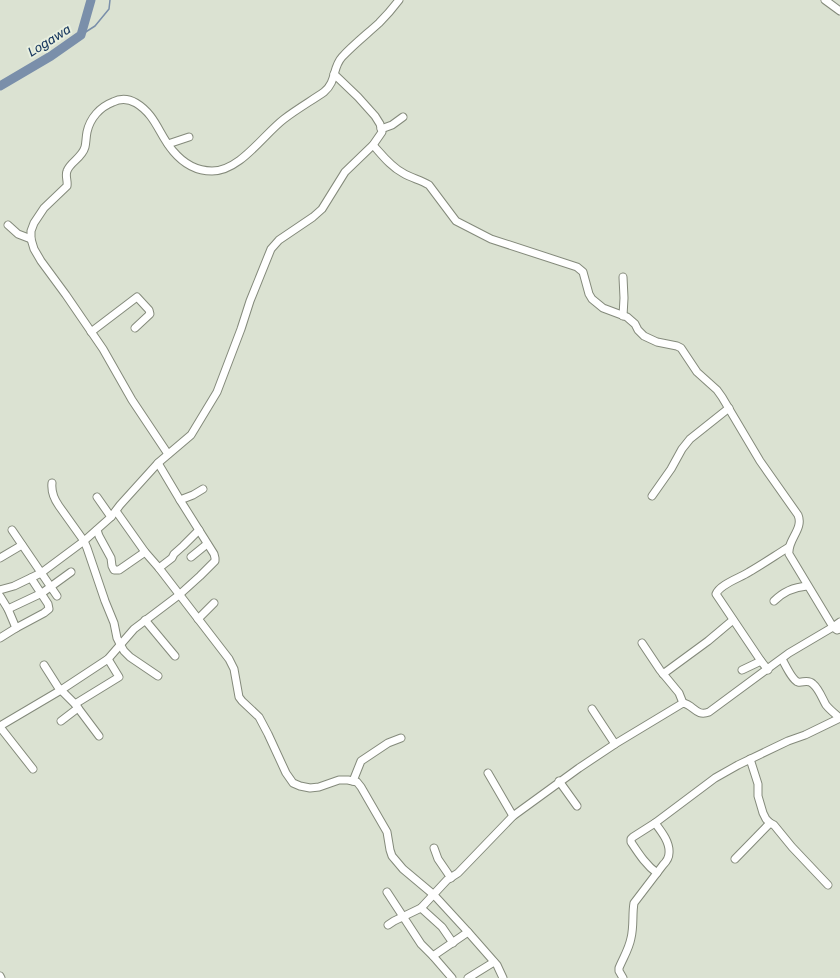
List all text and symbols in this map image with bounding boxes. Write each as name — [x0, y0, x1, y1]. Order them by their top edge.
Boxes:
water label: Logawa — [25, 21, 74, 60]

